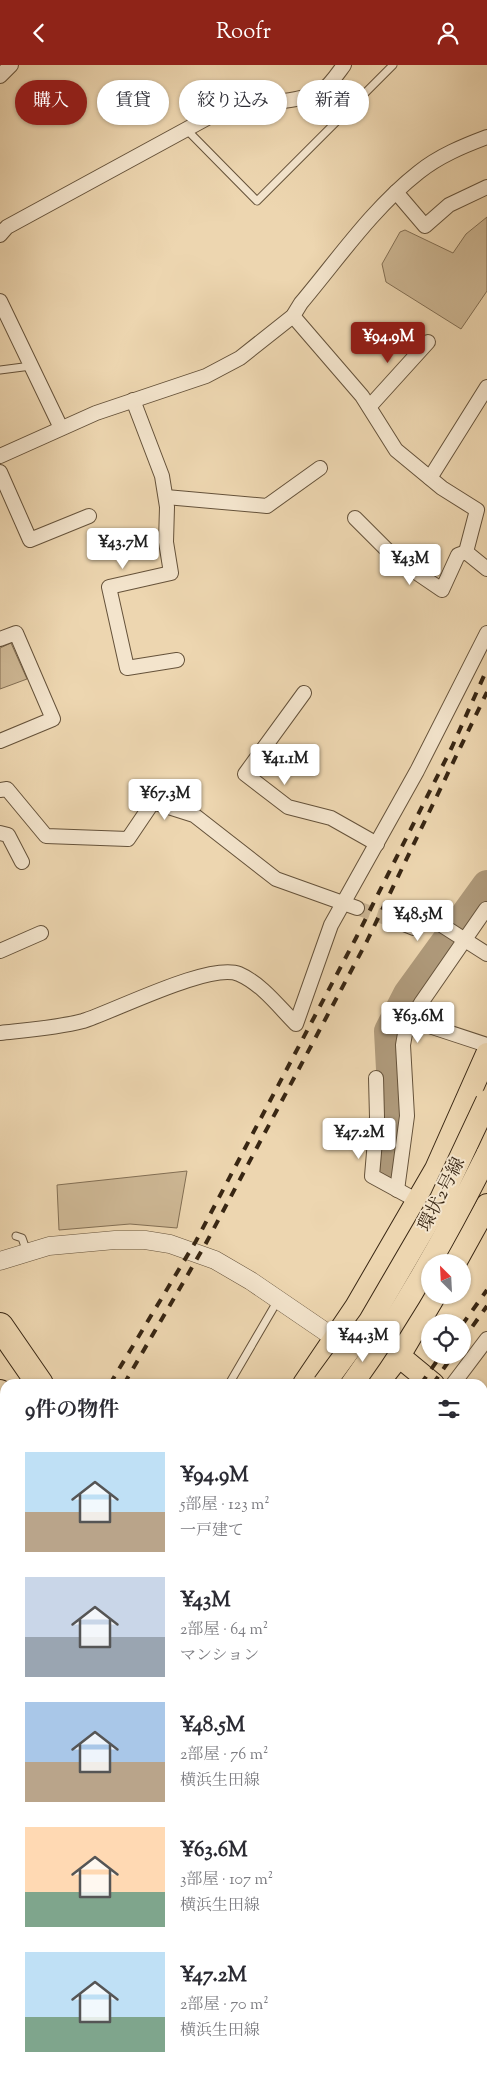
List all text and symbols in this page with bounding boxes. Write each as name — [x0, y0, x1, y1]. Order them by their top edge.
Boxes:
text: Roofr — [216, 17, 271, 49]
icon: back — [25, 19, 53, 47]
icon: person — [434, 19, 462, 47]
chip: 購入 — [15, 80, 87, 125]
chip: 賃貸 — [97, 80, 169, 125]
chip: 絞り込み — [179, 80, 287, 125]
chip: 新着 — [297, 80, 369, 125]
pin: ¥94.9M — [347, 321, 429, 364]
text: ¥94.9M — [362, 326, 414, 349]
pin: ¥43.7M — [82, 527, 164, 570]
text: ¥43.7M — [98, 532, 148, 555]
pin: ¥43M — [380, 543, 440, 586]
text: ¥43M — [391, 548, 429, 571]
pin: ¥41.1M — [244, 743, 326, 786]
text: ¥41.1M — [261, 748, 309, 771]
pin: ¥67.3M — [124, 779, 206, 821]
text: ¥67.3M — [139, 783, 191, 806]
pin: ¥48.5M — [377, 899, 459, 942]
text: ¥48.5M — [393, 904, 443, 927]
pin: ¥63.6M — [377, 1001, 459, 1044]
text: ¥63.6M — [392, 1006, 444, 1029]
pin: ¥47.2M — [318, 1117, 400, 1160]
text: ¥47.2M — [334, 1122, 384, 1145]
street label: 環状2号線 — [413, 1153, 473, 1237]
north arrow — [421, 1254, 471, 1304]
map controls — [421, 1254, 471, 1364]
button: locate — [421, 1314, 471, 1364]
pin: ¥44.3M — [322, 1321, 404, 1363]
text: ¥44.3M — [338, 1325, 388, 1348]
icon: filters — [435, 1395, 463, 1423]
text: 9件の物件 — [25, 1396, 119, 1426]
text: ¥94.9M — [180, 1461, 248, 1491]
icon: home — [65, 1472, 125, 1532]
text: 5部屋 · 123 m² — [180, 1494, 270, 1517]
text: 一戸建て — [180, 1520, 244, 1543]
text: ¥43M — [180, 1586, 231, 1616]
icon: home — [65, 1597, 125, 1657]
text: 2部屋 · 64 m² — [180, 1619, 268, 1642]
text: マンション — [180, 1645, 259, 1668]
text: ¥48.5M — [180, 1711, 245, 1741]
icon: home — [65, 1722, 125, 1782]
text: 2部屋 · 76 m² — [180, 1744, 268, 1767]
text: 横浜生田線 — [180, 1770, 260, 1793]
text: ¥63.6M — [180, 1836, 247, 1866]
icon: home — [65, 1847, 125, 1907]
text: 3部屋 · 107 m² — [180, 1869, 273, 1892]
text: 横浜生田線 — [180, 1895, 260, 1918]
text: ¥47.2M — [180, 1961, 247, 1991]
icon: home — [65, 1972, 125, 2032]
text: 2部屋 · 70 m² — [180, 1994, 269, 2017]
text: 横浜生田線 — [180, 2020, 260, 2043]

